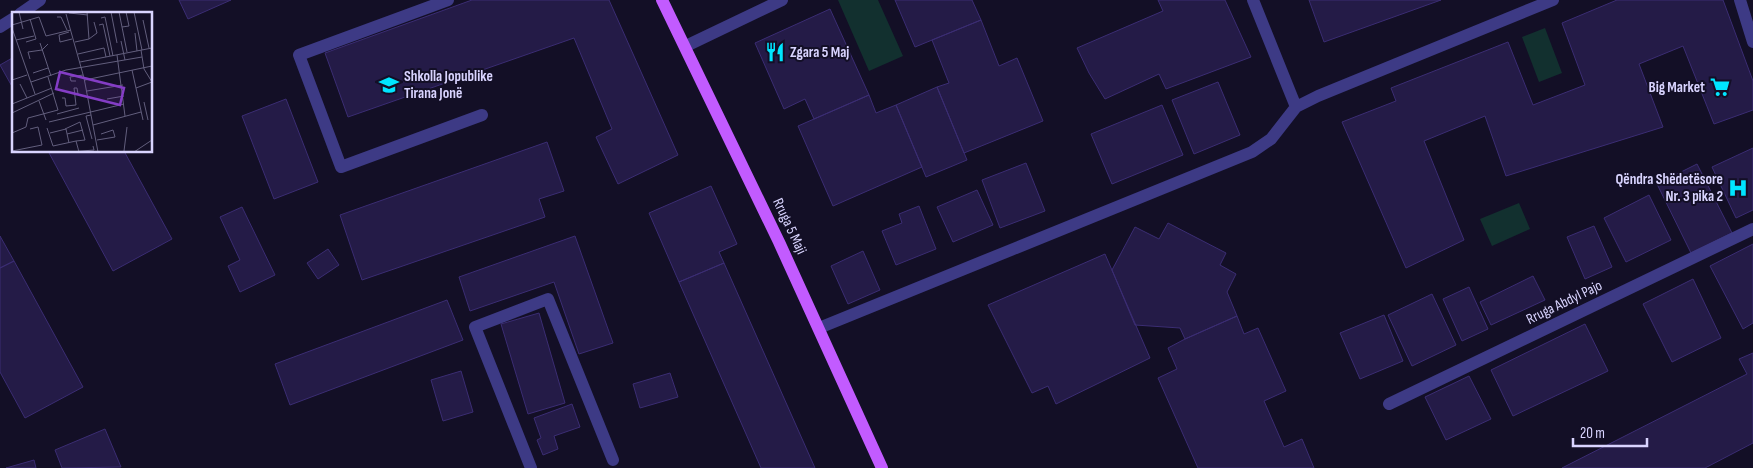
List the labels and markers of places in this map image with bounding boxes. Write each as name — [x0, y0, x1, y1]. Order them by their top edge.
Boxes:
restaurant icon: Zgara 5 Maj — [764, 41, 786, 63]
place label: Zgara 5 Maj — [790, 43, 849, 62]
place label: Shkolla Jopublike Tirana Jonë — [404, 67, 493, 103]
school or university icon: Shkolla Jopublike Tirana Jonë — [378, 74, 400, 96]
supermarket icon: Big Market — [1709, 76, 1731, 98]
place label: Big Market — [1649, 78, 1705, 97]
place label: Qëndra Shëdetësore Nr. 3 pika 2 — [1615, 170, 1723, 206]
hospital icon: Qëndra Shëdetësore Nr. 3 pika 2 — [1727, 177, 1749, 199]

